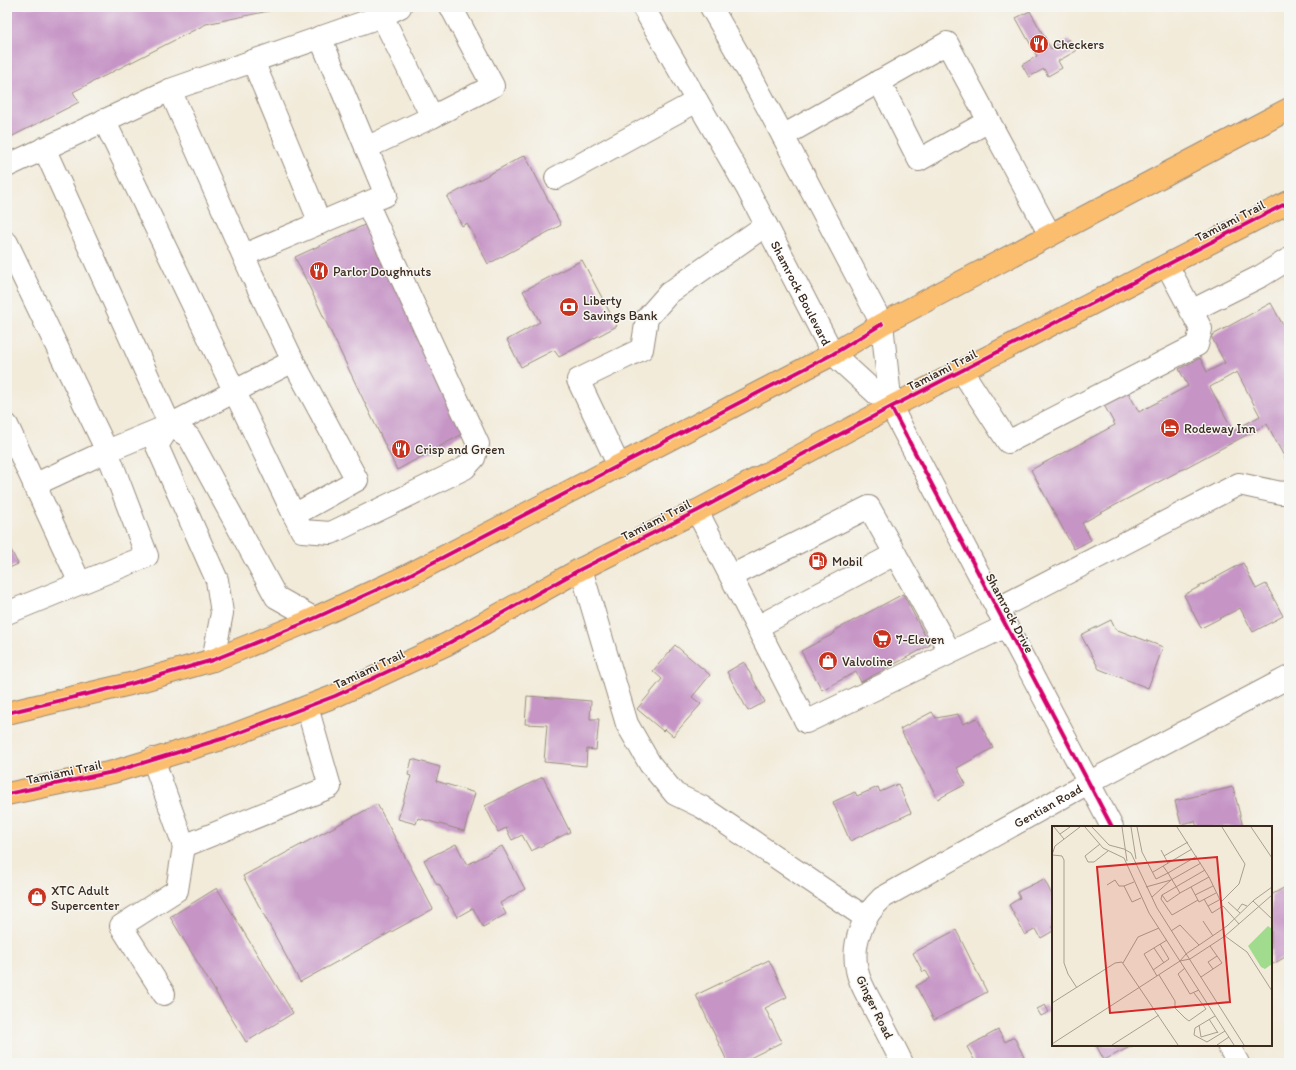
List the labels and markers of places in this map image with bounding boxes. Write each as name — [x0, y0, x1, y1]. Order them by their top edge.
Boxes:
restaurant icon: Checkers — [1028, 33, 1050, 55]
place label: Checkers — [1053, 37, 1105, 52]
restaurant icon: Parlor Doughnuts — [308, 260, 330, 282]
place label: Parlor Doughnuts — [333, 264, 431, 279]
place label: Liberty Savings Bank — [583, 293, 658, 323]
bank icon: Liberty Savings Bank — [558, 296, 580, 318]
hotel icon: Rodeway Inn — [1159, 417, 1181, 439]
place label: Rodeway Inn — [1184, 421, 1256, 436]
restaurant icon: Crisp and Green — [390, 438, 412, 460]
place label: Crisp and Green — [415, 442, 506, 457]
fuel station icon: Mobil — [807, 550, 829, 572]
place label: Mobil — [832, 554, 863, 569]
supermarket icon: 7-Eleven — [871, 628, 893, 650]
place label: 7-Eleven — [896, 632, 945, 647]
shop icon: Valvoline — [817, 650, 839, 672]
place label: Valvoline — [842, 654, 893, 669]
place label: XTC Adult Supercenter — [51, 883, 120, 913]
shop icon: XTC Adult Supercenter — [26, 886, 48, 908]

